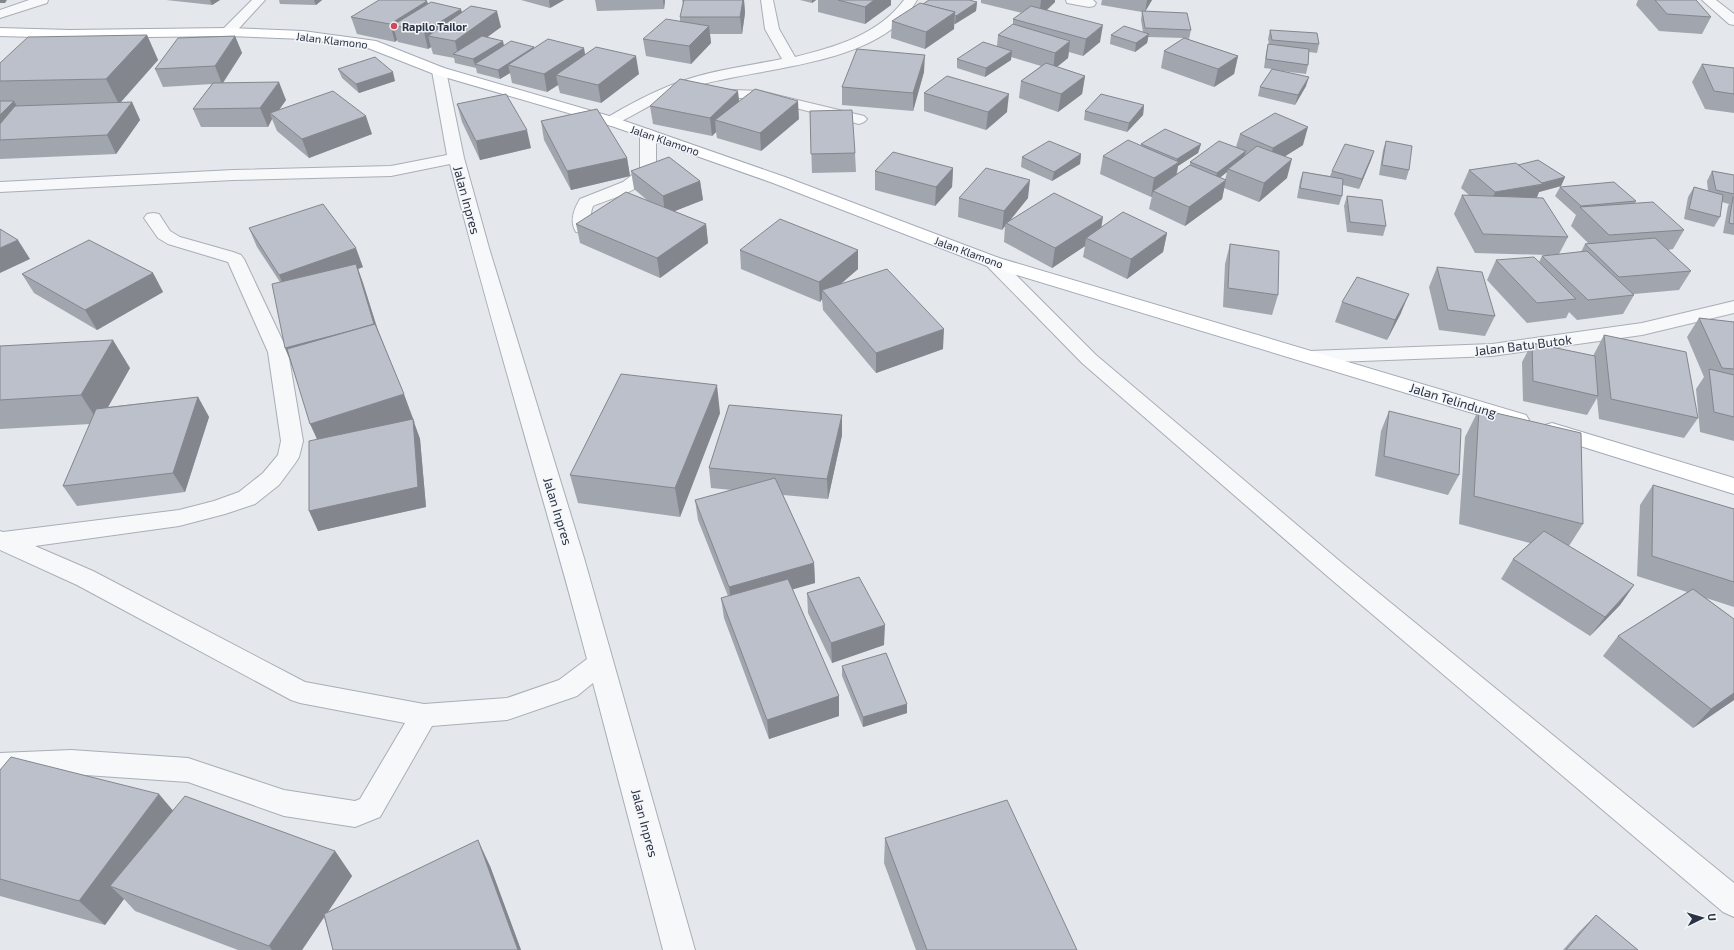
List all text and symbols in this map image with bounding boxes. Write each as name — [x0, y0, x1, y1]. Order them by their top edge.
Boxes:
place label: Rapilo Tailor — [402, 20, 467, 33]
marker: Rapilo Tailor — [389, 21, 399, 31]
street label: Jalan Klamono — [295, 29, 369, 51]
street label: Jalan Klamono — [629, 122, 701, 158]
street label: Jalan Inpres — [450, 164, 484, 236]
street label: Jalan Klamono — [933, 234, 1005, 270]
street label: Jalan Batu Butok — [1473, 331, 1573, 359]
street label: Jalan Telindung — [1408, 379, 1498, 421]
street label: Jalan Inpres — [540, 475, 576, 547]
street label: Jalan Inpres — [628, 787, 662, 859]
north arrow — [1682, 898, 1722, 938]
text: U — [1706, 913, 1719, 921]

